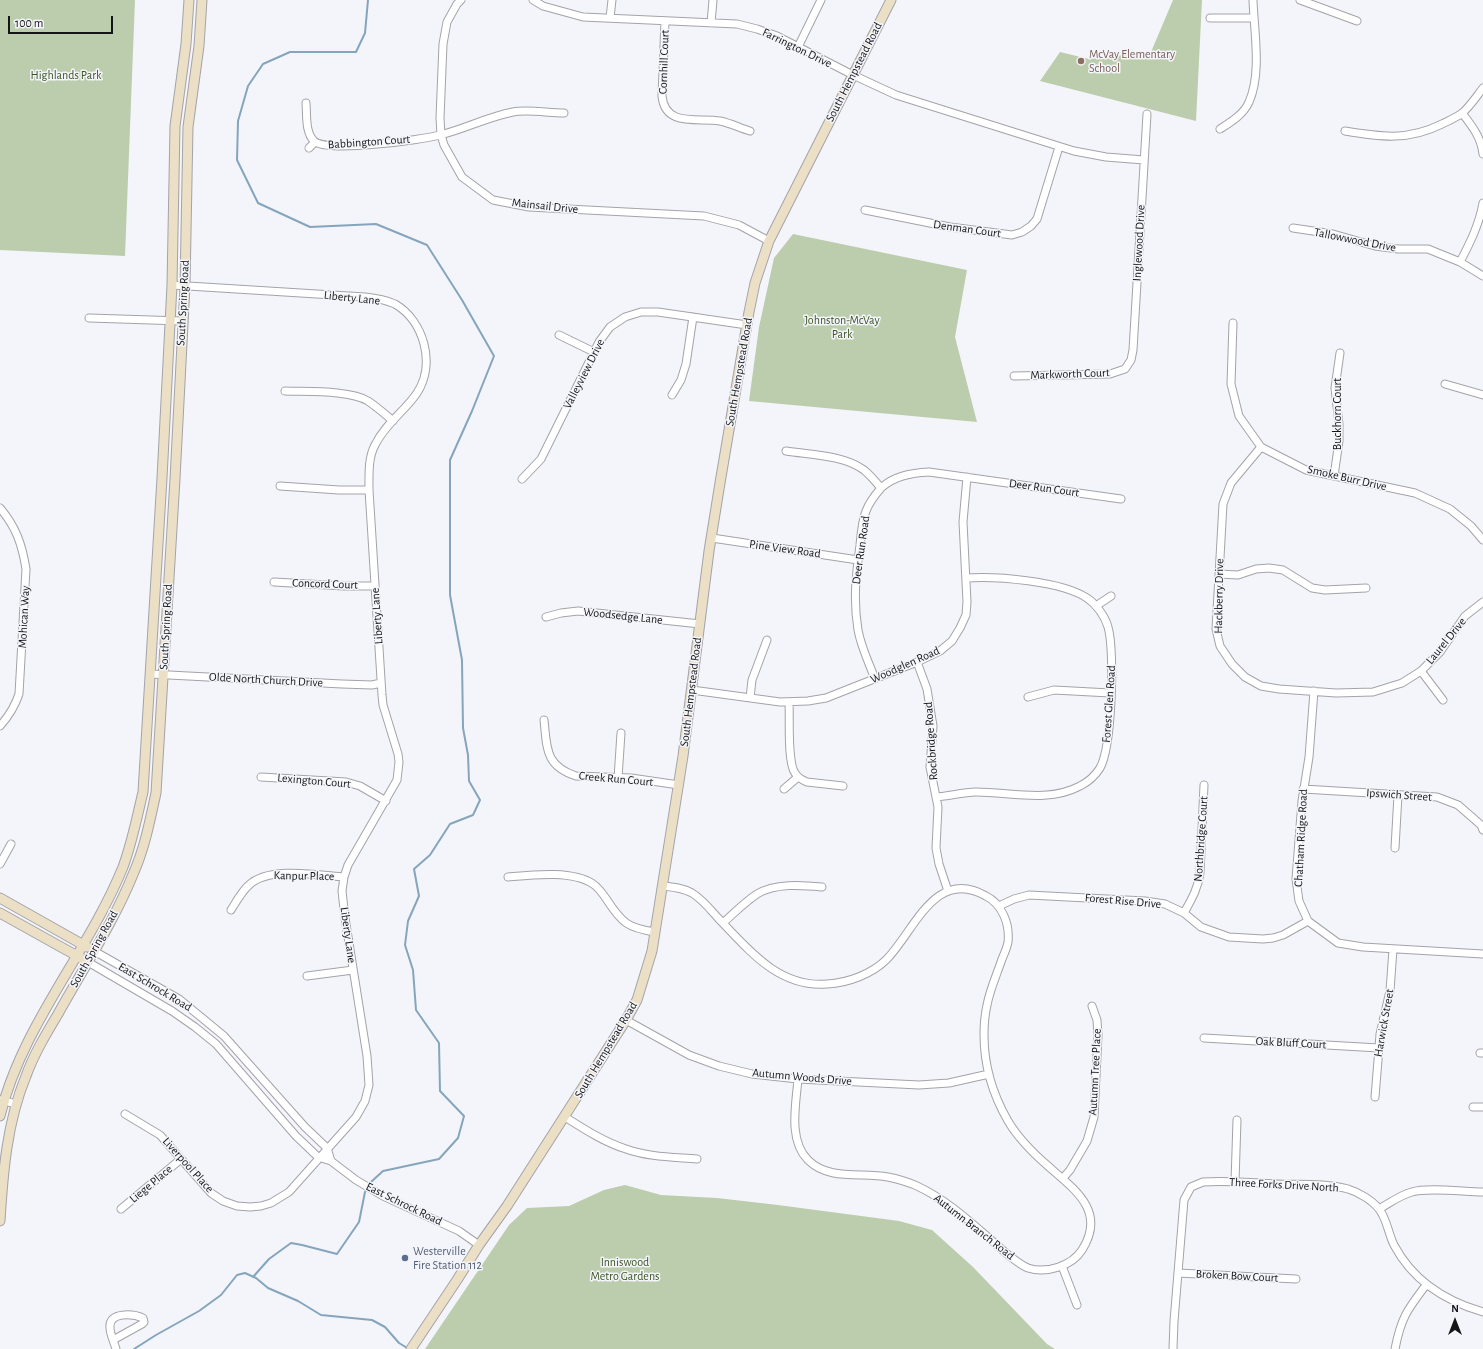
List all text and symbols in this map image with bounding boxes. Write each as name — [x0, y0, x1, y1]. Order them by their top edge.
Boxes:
scale bar — [10, 8, 115, 34]
text: 100 m — [15, 17, 43, 29]
street label: South Hempstead Road — [823, 20, 885, 124]
street label: Farrington Drive — [760, 25, 834, 71]
street label: Cornhill Court — [656, 30, 672, 94]
place label: McVay Elementary School — [1089, 47, 1175, 75]
marker: McVay Elementary School — [1076, 56, 1086, 66]
park label: Highlands Park — [30, 68, 102, 82]
street label: Babbington Court — [327, 132, 411, 152]
street label: Mainsail Drive — [511, 195, 579, 217]
street label: Inglewood Drive — [1130, 204, 1148, 282]
street label: Denman Court — [932, 217, 1002, 241]
street label: Tallowwood Drive — [1313, 225, 1397, 255]
street label: South Spring Road — [174, 260, 192, 346]
street label: Liberty Lane — [323, 288, 381, 308]
park label: Johnston-McVay Park — [804, 313, 880, 341]
street label: South Hempstead Road — [722, 317, 756, 427]
street label: Valleyview Drive — [560, 337, 608, 411]
street label: Markworth Court — [1030, 365, 1110, 383]
street label: Buckhorn Court — [1330, 378, 1344, 450]
street label: Smoke Burr Drive — [1306, 462, 1388, 494]
street label: Deer Run Court — [1008, 476, 1080, 500]
street label: Deer Run Road — [849, 515, 873, 585]
street label: Pine View Road — [748, 537, 822, 561]
street label: Hackberry Drive — [1211, 558, 1227, 634]
street label: Concord Court — [292, 576, 358, 592]
street label: South Spring Road — [157, 584, 175, 670]
street label: Mohican Way — [15, 585, 33, 649]
street label: Liberty Lane — [368, 587, 386, 645]
street label: Woodsedge Lane — [583, 605, 663, 627]
street label: Laurel Drive — [1423, 615, 1469, 667]
street label: South Hempstead Road — [677, 637, 705, 747]
street label: Woodglen Road — [868, 643, 942, 687]
street label: Forest Glen Road — [1099, 665, 1119, 743]
street label: Olde North Church Drive — [209, 670, 323, 690]
street label: Rockbridge Road — [921, 701, 941, 781]
street label: Creek Run Court — [578, 769, 654, 789]
street label: Lexington Court — [277, 771, 351, 791]
street label: Ipswich Street — [1366, 786, 1432, 804]
street label: Chatham Ridge Road — [1291, 789, 1311, 887]
street label: Northbridge Court — [1191, 796, 1211, 882]
street label: Kanpur Place — [273, 868, 335, 884]
street label: Forest Rise Drive — [1084, 890, 1162, 912]
street label: Liberty Lane — [337, 906, 359, 964]
street label: South Spring Road — [67, 908, 121, 990]
street label: East Schrock Road — [116, 959, 194, 1015]
street label: Harwick Street — [1371, 988, 1397, 1058]
street label: South Hempstead Road — [572, 999, 640, 1101]
street label: Autumn Tree Place — [1086, 1028, 1104, 1116]
street label: Oak Bluff Court — [1255, 1034, 1327, 1052]
street label: Autumn Woods Drive — [752, 1065, 852, 1089]
street label: Liverpool Place — [159, 1134, 217, 1196]
street label: Liege Place — [127, 1162, 175, 1206]
street label: Three Forks Drive North — [1229, 1175, 1339, 1195]
street label: East Schrock Road — [363, 1179, 445, 1229]
street label: Autumn Branch Road — [931, 1191, 1017, 1263]
place label: Westerville Fire Station 112 — [413, 1244, 482, 1272]
marker: Westerville Fire Station 112 — [400, 1253, 410, 1263]
park label: Inniswood Metro Gardens — [590, 1255, 660, 1283]
street label: Broken Bow Court — [1195, 1267, 1279, 1285]
north arrow — [1435, 1301, 1475, 1341]
text: N — [1451, 1303, 1459, 1314]

